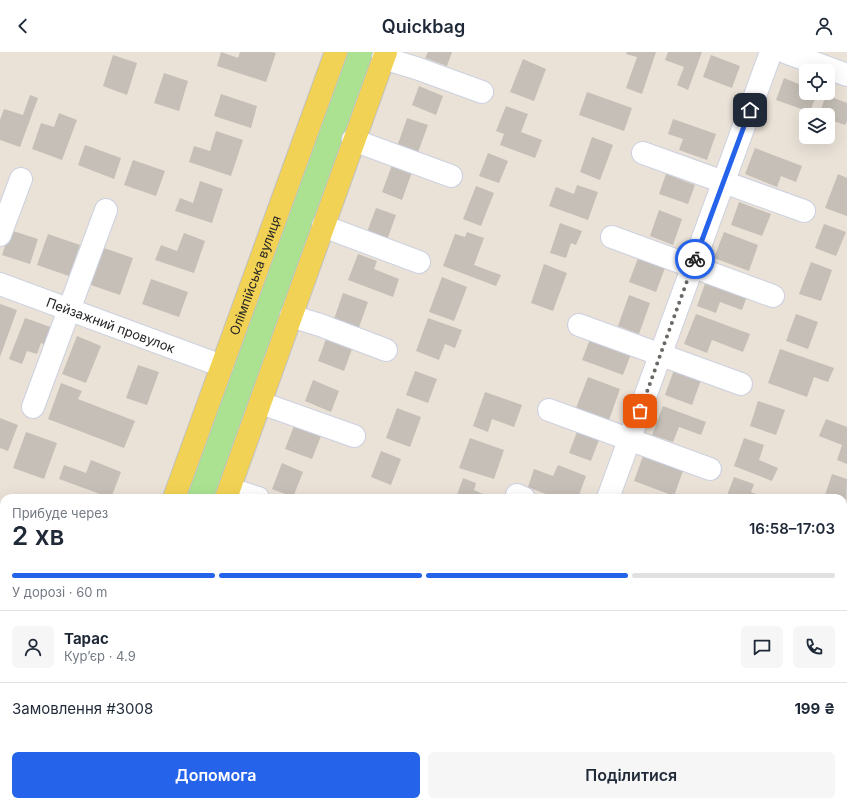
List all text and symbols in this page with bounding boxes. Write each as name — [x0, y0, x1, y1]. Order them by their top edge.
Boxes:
icon: back — [12, 15, 34, 37]
icon: person — [813, 15, 835, 37]
text: Quickbag — [382, 16, 465, 37]
map controls — [799, 64, 835, 144]
button: locate — [799, 64, 835, 100]
pin — [733, 93, 767, 127]
icon: home — [739, 99, 761, 121]
button: layers — [799, 108, 835, 144]
street label: Олімпійська вулиця — [226, 213, 284, 337]
courier — [675, 239, 715, 279]
icon: bike — [684, 248, 706, 270]
street label: Пейзажний провулок — [44, 294, 177, 356]
pin — [623, 394, 657, 428]
icon: bag — [629, 400, 651, 422]
text: Прибуде через — [12, 505, 108, 521]
text: 16:58–17:03 — [749, 519, 835, 538]
text: 2 хв — [12, 520, 64, 551]
text: У дорозі · 60 m — [12, 584, 107, 600]
button: person — [12, 626, 54, 668]
button: chat — [741, 626, 783, 668]
button: phone — [793, 626, 835, 668]
text: Тарас — [64, 629, 109, 648]
text: Кур’єр · 4.9 — [64, 648, 136, 664]
text: Замовлення #3008 — [12, 699, 153, 718]
text: 199 ₴ — [794, 699, 835, 718]
button: Допомога — [12, 752, 420, 798]
button: Поділитися — [428, 752, 835, 798]

